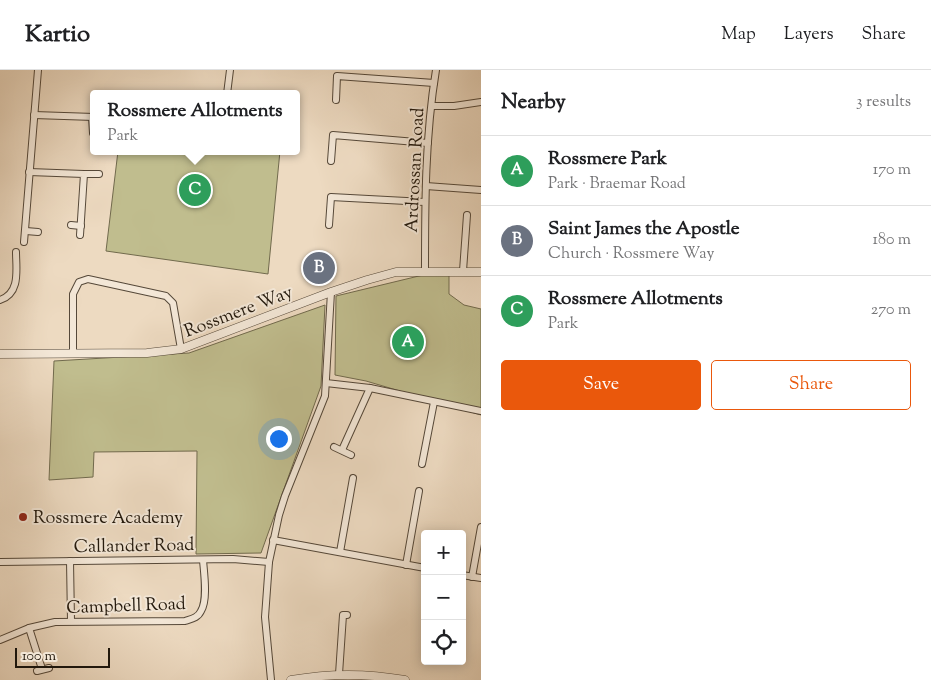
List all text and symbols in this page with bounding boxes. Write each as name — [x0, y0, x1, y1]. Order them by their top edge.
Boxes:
text: Kartio — [25, 18, 90, 52]
text: Map — [721, 22, 756, 48]
text: Layers — [784, 22, 834, 48]
text: Share — [862, 22, 906, 48]
text: Nearby — [501, 88, 566, 118]
popup — [90, 90, 300, 155]
text: 3 results — [856, 91, 911, 114]
text: Rossmere Allotments — [108, 98, 282, 125]
street label: Ardrossan Road — [400, 107, 432, 233]
text: Park — [108, 125, 138, 148]
text: Rossmere Park — [548, 146, 667, 173]
text: A — [511, 159, 524, 182]
text: 170 m — [873, 159, 911, 182]
pin: C — [179, 171, 211, 209]
text: Park · Braemar Road — [548, 173, 686, 196]
text: Saint James the Apostle — [548, 216, 740, 243]
text: B — [512, 229, 522, 252]
text: 180 m — [872, 229, 911, 252]
text: Church · Rossmere Way — [548, 243, 714, 266]
pin: B — [303, 249, 335, 287]
street label: Rossmere Way — [181, 280, 297, 346]
text: Rossmere Allotments — [548, 286, 723, 313]
text: C — [511, 299, 523, 322]
text: 270 m — [871, 299, 911, 322]
text: Park — [548, 313, 579, 336]
pin: A — [392, 323, 424, 361]
button: Save — [501, 360, 701, 410]
button: Share — [711, 360, 911, 410]
your location — [266, 426, 292, 452]
place label: Rossmere Academy — [33, 506, 183, 532]
marker: Rossmere Academy — [17, 511, 29, 523]
map controls — [421, 530, 466, 665]
button: + — [421, 530, 466, 575]
street label: Callander Road — [73, 533, 195, 561]
button: − — [421, 575, 466, 620]
street label: Campbell Road — [66, 592, 186, 622]
button: locate — [421, 620, 466, 665]
scale bar — [15, 645, 110, 668]
text: 100 m — [22, 647, 56, 667]

